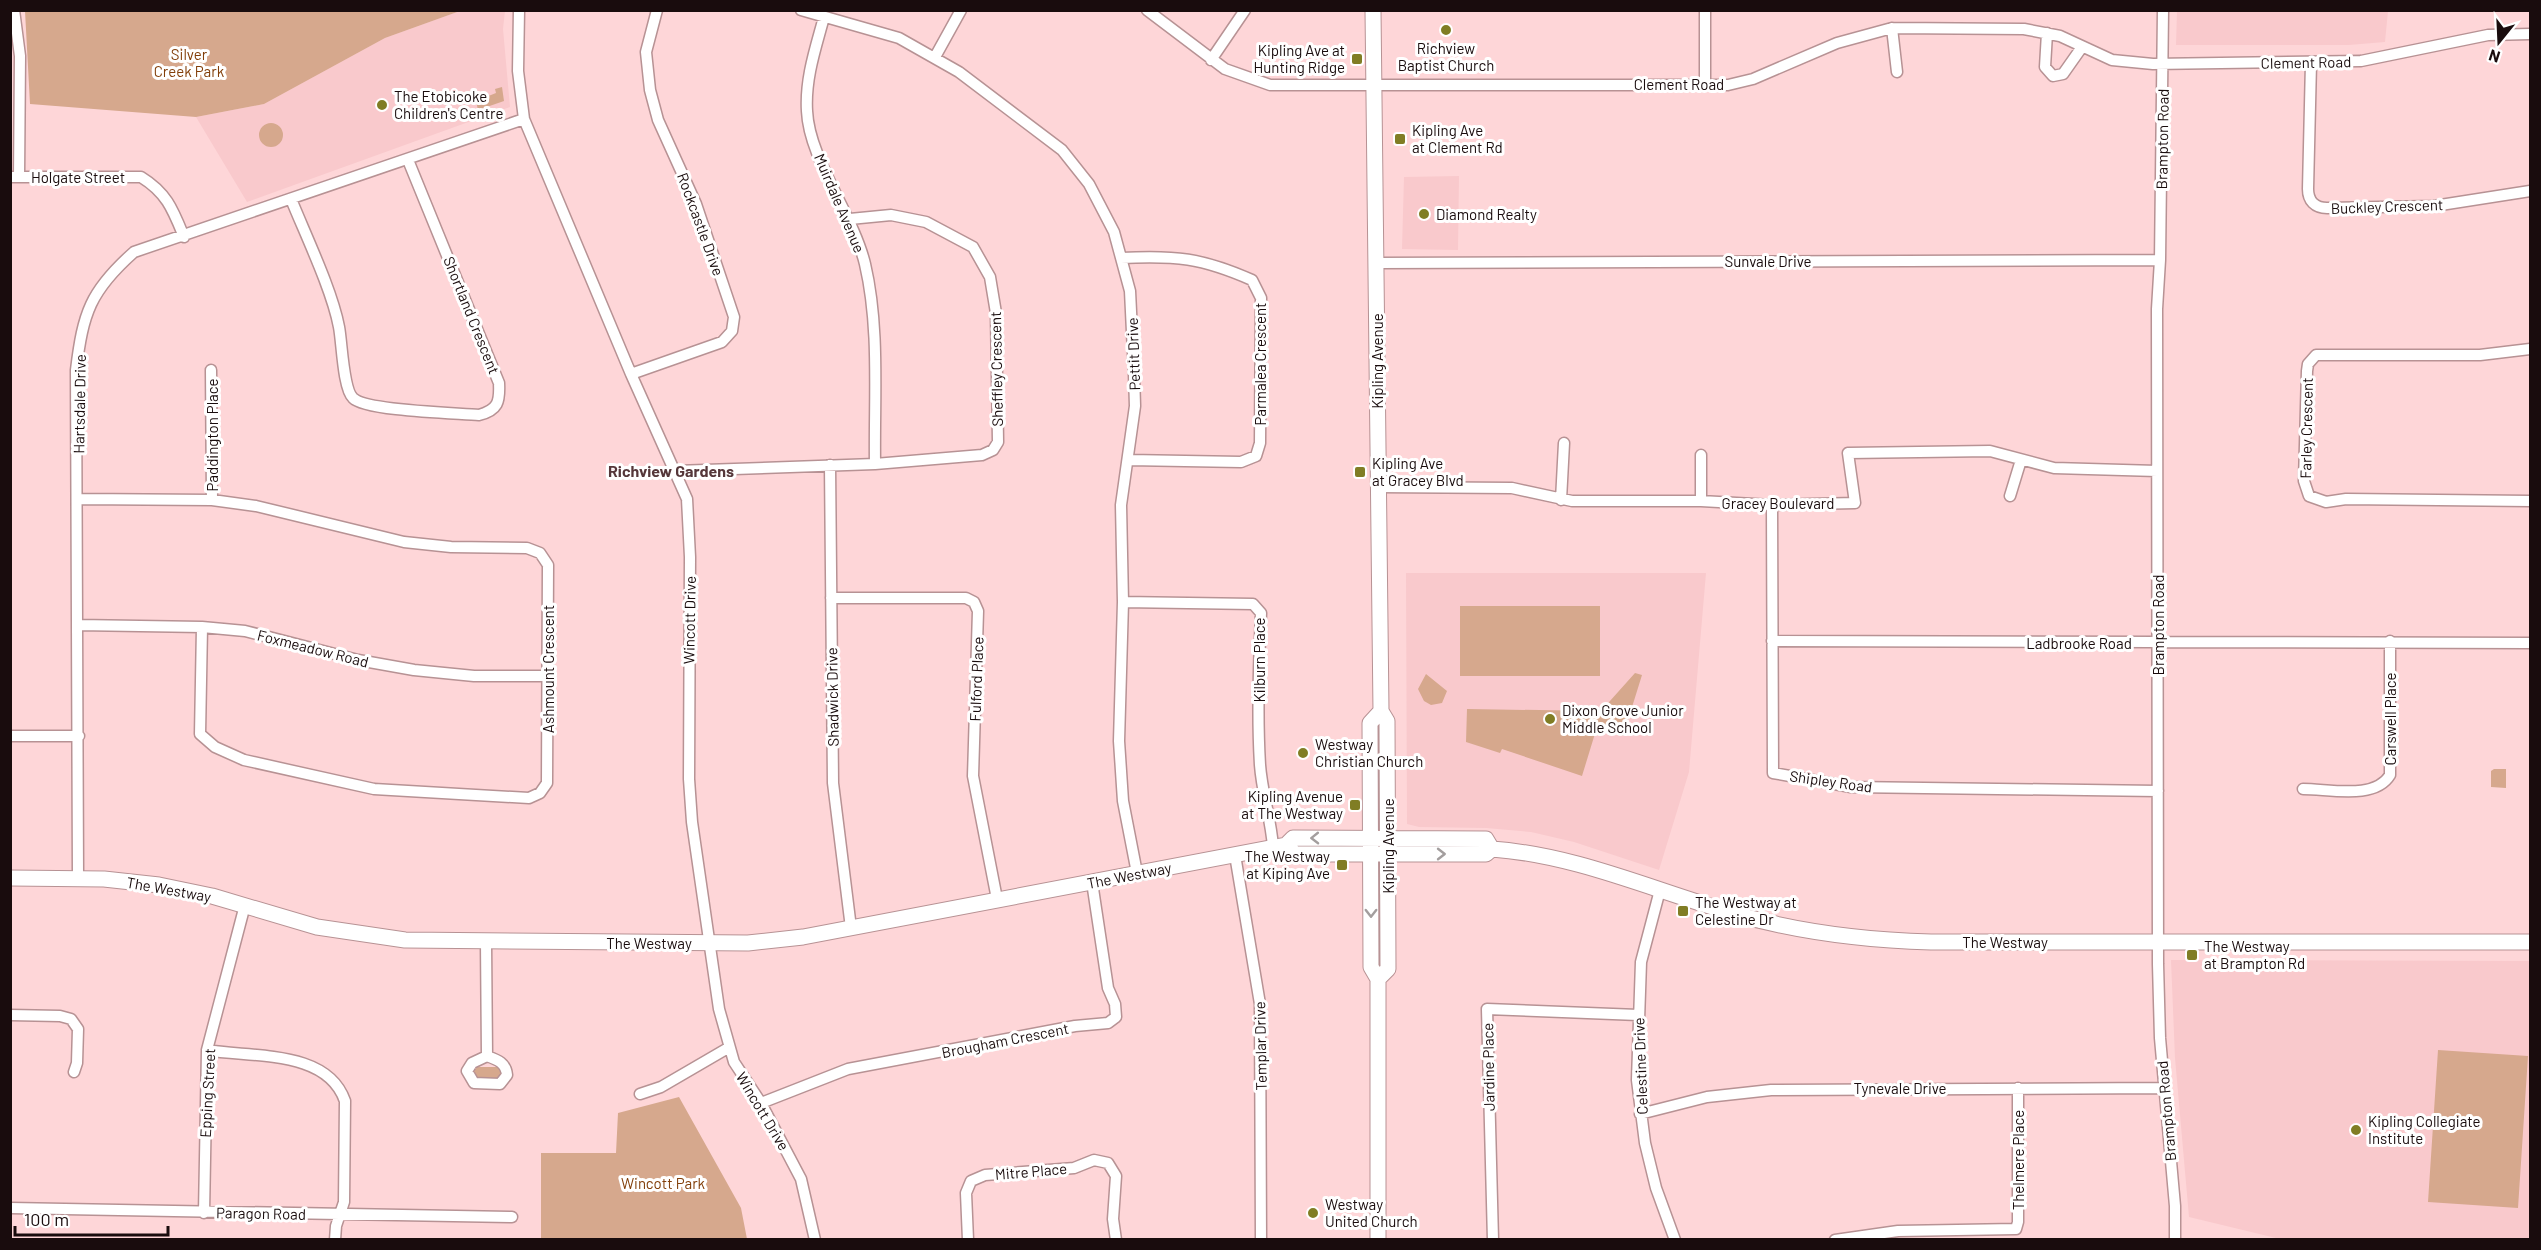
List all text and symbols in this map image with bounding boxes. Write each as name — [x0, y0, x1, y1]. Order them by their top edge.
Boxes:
north arrow — [2469, 12, 2529, 72]
marker: Richview Baptist Church — [1439, 23, 1453, 37]
place label: Richview Baptist Church — [1398, 39, 1494, 74]
place label: Kipling Ave at Hunting Ridge — [1253, 41, 1345, 76]
park label: Silver Creek Park — [154, 45, 225, 80]
text: N — [2486, 46, 2502, 67]
marker: Kipling Ave at Hunting Ridge — [1350, 52, 1364, 66]
street label: Clement Road — [2261, 52, 2351, 72]
street label: Clement Road — [1634, 75, 1724, 93]
place label: The Etobicoke Children's Centre — [394, 87, 504, 122]
street label: Brampton Road — [2152, 88, 2172, 190]
marker: The Etobicoke Children's Centre — [375, 98, 389, 112]
place label: Kipling Ave at Clement Rd — [1412, 121, 1503, 156]
marker: Kipling Ave at Clement Rd — [1393, 132, 1407, 146]
street label: Muirdale Avenue — [811, 151, 869, 255]
street label: Holgate Street — [31, 168, 125, 186]
street label: Rockcastle Drive — [674, 170, 728, 278]
street label: Buckley Crescent — [2330, 195, 2444, 217]
place label: Diamond Realty — [1436, 205, 1537, 223]
marker: Diamond Realty — [1417, 207, 1431, 221]
street label: Sunvale Drive — [1724, 252, 1812, 270]
street label: Shortland Crescent — [440, 254, 504, 376]
street label: Parmalea Crescent — [1251, 303, 1269, 425]
street label: Sheffley Crescent — [986, 311, 1006, 427]
street label: Kipling Avenue — [1368, 313, 1386, 409]
street label: Pettit Drive — [1123, 317, 1143, 391]
street label: Hartsdale Drive — [69, 354, 89, 454]
street label: Farley Crescent — [2296, 377, 2316, 479]
street label: Paddington Place — [203, 378, 221, 492]
place label: Kipling Ave at Gracey Blvd — [1372, 454, 1464, 489]
district label: Richview Gardens — [608, 461, 734, 480]
marker: Kipling Ave at Gracey Blvd — [1353, 465, 1367, 479]
street label: Gracey Boulevard — [1722, 494, 1834, 512]
street label: Brampton Road — [2149, 575, 2167, 675]
street label: Wincott Drive — [679, 576, 699, 664]
street label: Ashmount Crescent — [539, 605, 557, 733]
street label: Kilburn Place — [1250, 618, 1268, 702]
street label: Foxmeadow Road — [256, 625, 370, 671]
street label: Ladbrooke Road — [2026, 634, 2132, 652]
street label: Fulford Place — [966, 636, 986, 722]
street label: Shadwick Drive — [822, 647, 842, 747]
street label: Carswell Place — [2381, 672, 2399, 766]
place label: Dixon Grove Junior Middle School — [1562, 701, 1684, 736]
marker: Dixon Grove Junior Middle School — [1543, 712, 1557, 726]
place label: Westway Christian Church — [1315, 735, 1423, 770]
marker: Westway Christian Church — [1296, 746, 1310, 760]
street label: Shipley Road — [1789, 766, 1873, 796]
place label: Kipling Avenue at The Westway — [1241, 787, 1343, 822]
marker: Kipling Avenue at The Westway — [1348, 798, 1362, 812]
street label: Kipling Avenue — [1379, 798, 1397, 894]
one-way arrow — [1310, 832, 1319, 844]
place label: The Westway at Kiping Ave — [1244, 847, 1330, 882]
one-way arrow — [1437, 848, 1446, 860]
street label: The Westway — [1085, 858, 1173, 892]
marker: The Westway at Kiping Ave — [1335, 858, 1349, 872]
street label: The Westway — [125, 873, 213, 905]
place label: The Westway at Celestine Dr — [1695, 893, 1797, 928]
marker: The Westway at Celestine Dr — [1676, 904, 1690, 918]
one-way arrow — [1365, 909, 1377, 918]
street label: The Westway — [1962, 933, 2048, 951]
street label: The Westway — [606, 934, 692, 952]
place label: The Westway at Brampton Rd — [2204, 937, 2305, 972]
marker: The Westway at Brampton Rd — [2185, 948, 2199, 962]
street label: Templar Drive — [1250, 1001, 1270, 1091]
street label: Celestine Drive — [1629, 1017, 1651, 1115]
street label: Brougham Crescent — [940, 1019, 1070, 1061]
street label: Jardine Place — [1478, 1023, 1498, 1111]
street label: Epping Street — [196, 1048, 218, 1138]
street label: Brampton Road — [2153, 1060, 2179, 1162]
street label: Wincott Drive — [733, 1069, 793, 1153]
street label: Tynevale Drive — [1853, 1079, 1947, 1097]
street label: Thelmere Place — [2009, 1110, 2027, 1210]
place label: Kipling Collegiate Institute — [2368, 1112, 2481, 1147]
marker: Kipling Collegiate Institute — [2349, 1123, 2363, 1137]
street label: Mitre Place — [994, 1159, 1068, 1183]
park label: Wincott Park — [621, 1174, 706, 1192]
place label: Westway United Church — [1325, 1195, 1418, 1230]
scale bar — [15, 1199, 168, 1237]
street label: Paragon Road — [216, 1203, 306, 1223]
marker: Westway United Church — [1306, 1206, 1320, 1220]
text: 100 m — [24, 1208, 69, 1230]

